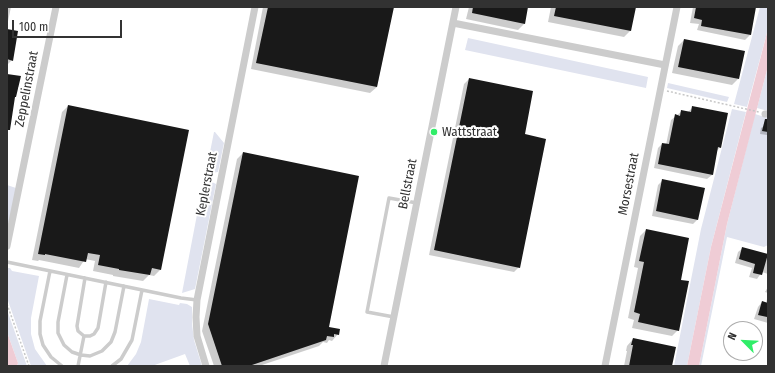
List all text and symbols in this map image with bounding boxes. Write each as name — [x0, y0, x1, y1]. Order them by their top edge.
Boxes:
scale bar — [14, 12, 124, 38]
text: 100 m — [19, 20, 48, 34]
street label: Zeppelinstraat — [12, 50, 42, 128]
place label: Wattstraat — [442, 124, 497, 140]
marker: Wattstraat — [429, 127, 439, 137]
street label: Keplerstraat — [193, 151, 221, 217]
street label: Morsestraat — [615, 151, 643, 217]
street label: Bellstraat — [395, 157, 421, 211]
north arrow — [723, 321, 763, 361]
text: N — [725, 331, 740, 342]

